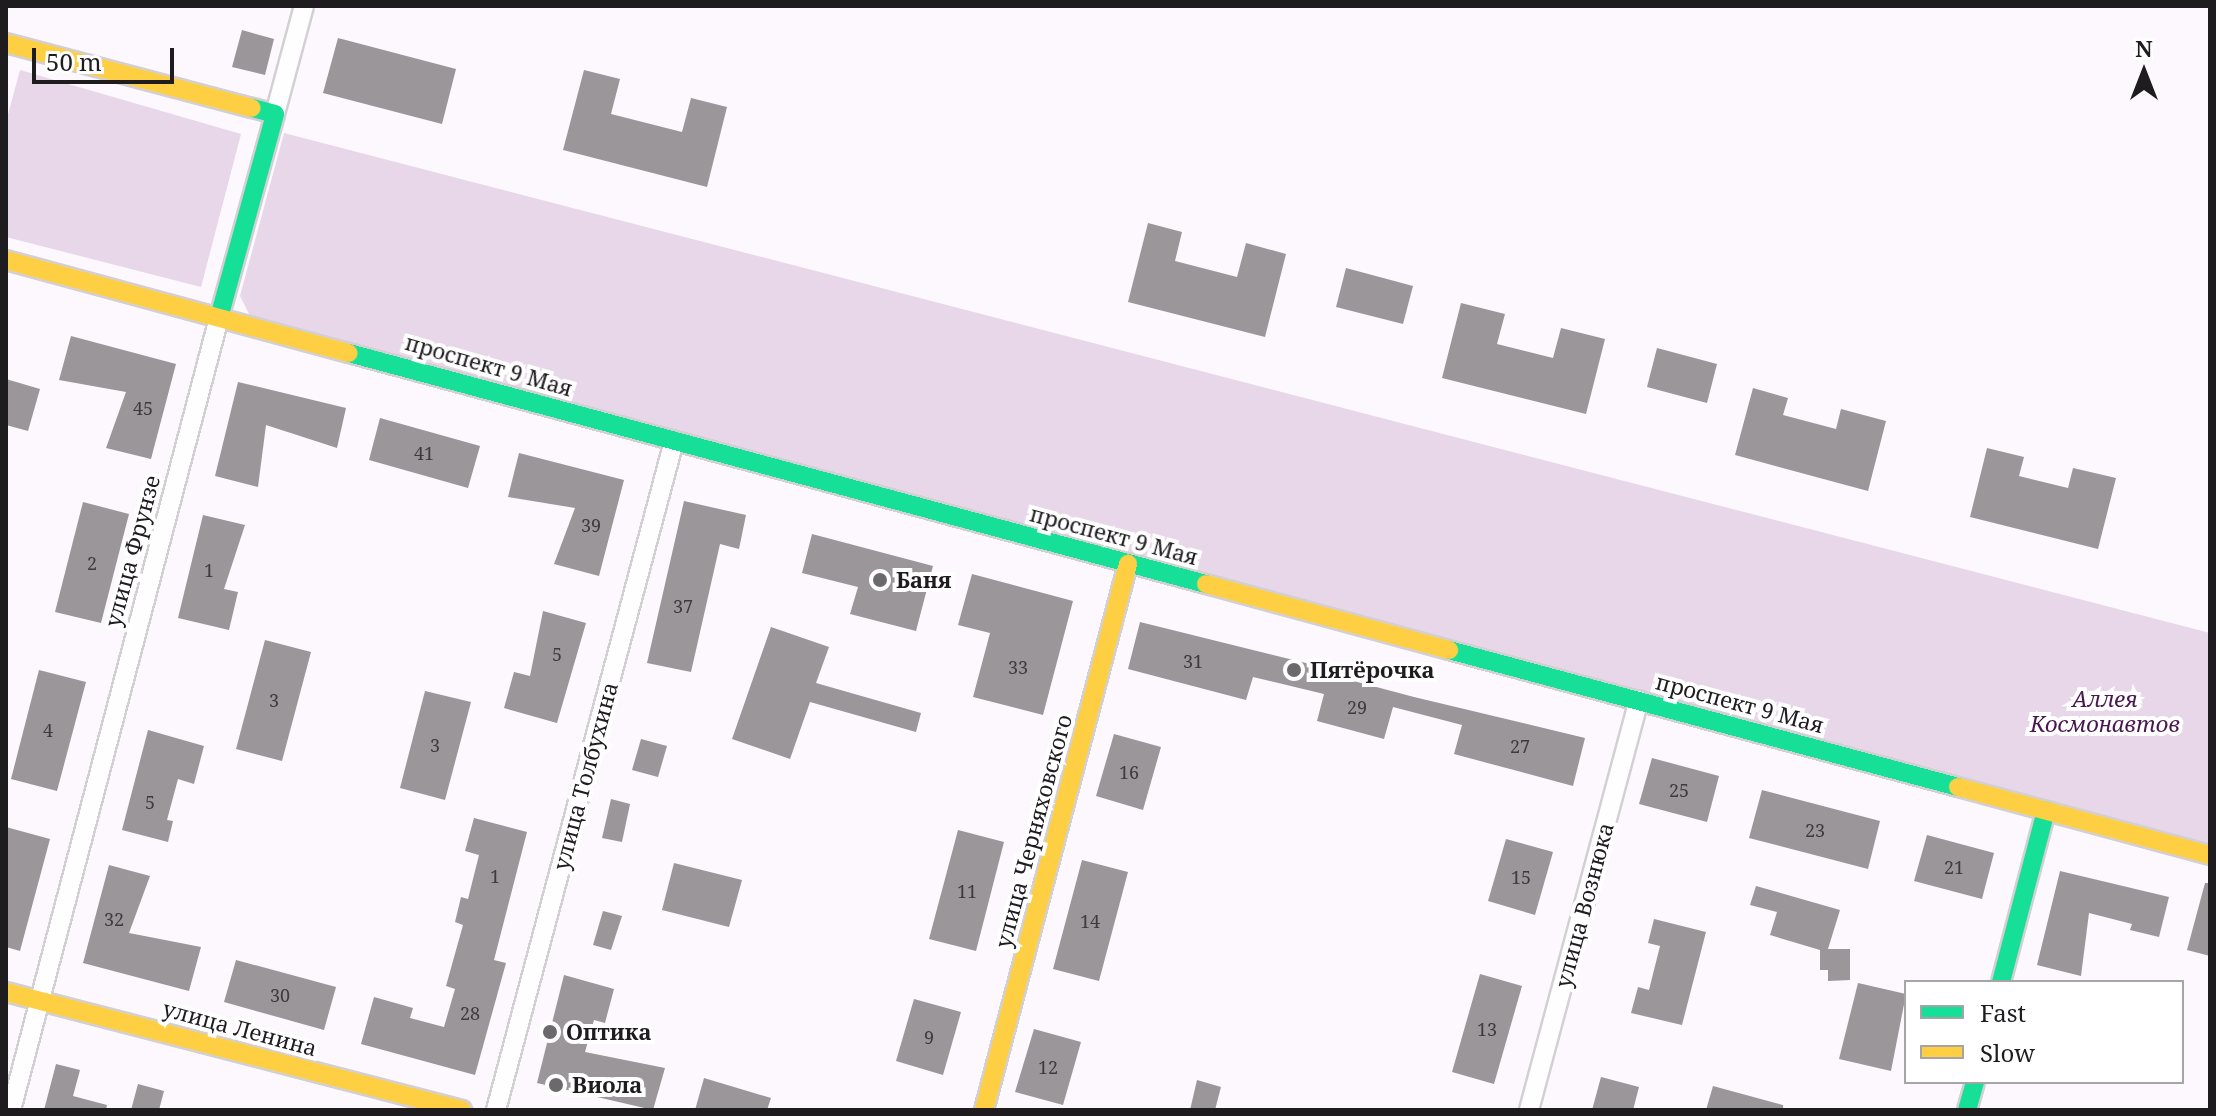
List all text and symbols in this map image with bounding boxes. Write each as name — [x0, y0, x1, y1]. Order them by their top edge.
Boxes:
scale bar — [36, 32, 178, 82]
north arrow — [2104, 32, 2184, 112]
text: N — [2135, 33, 2153, 63]
text: 50 m — [46, 45, 102, 78]
street label: проспект 9 Мая — [402, 328, 576, 402]
house number: 45 — [133, 397, 153, 419]
house number: 41 — [414, 442, 434, 464]
street label: улица Фрунзе — [99, 472, 165, 630]
street label: проспект 9 Мая — [1027, 500, 1201, 570]
house number: 39 — [581, 514, 601, 536]
house number: 2 — [87, 552, 97, 574]
house number: 1 — [204, 559, 214, 581]
place label: Баня — [896, 567, 951, 593]
marker: Баня — [871, 571, 889, 589]
house number: 37 — [673, 595, 693, 617]
house number: 5 — [552, 643, 562, 665]
house number: 31 — [1183, 650, 1203, 672]
house number: 33 — [1008, 656, 1028, 678]
place label: Пятёрочка — [1310, 657, 1434, 683]
marker: Пятёрочка — [1285, 661, 1303, 679]
street label: проспект 9 Мая — [1653, 668, 1827, 738]
street label: улица Толбухина — [547, 679, 623, 873]
park label: Аллея Космонавтов — [2030, 685, 2180, 736]
house number: 3 — [269, 689, 279, 711]
house number: 29 — [1347, 696, 1367, 718]
street label: улица Черняховского — [989, 711, 1077, 951]
house number: 4 — [43, 719, 53, 741]
house number: 3 — [430, 734, 440, 756]
house number: 27 — [1510, 735, 1530, 757]
house number: 16 — [1119, 761, 1139, 783]
house number: 25 — [1669, 779, 1689, 801]
house number: 5 — [145, 791, 155, 813]
house number: 23 — [1805, 819, 1825, 841]
street label: улица Вознюка — [1549, 820, 1619, 990]
house number: 21 — [1944, 856, 1964, 878]
house number: 1 — [490, 865, 500, 887]
house number: 15 — [1511, 866, 1531, 888]
house number: 11 — [957, 880, 977, 902]
house number: 32 — [104, 908, 124, 930]
house number: 14 — [1080, 910, 1100, 932]
legend — [1904, 980, 2184, 1084]
house number: 30 — [270, 984, 290, 1006]
street label: улица Ленина — [160, 995, 320, 1061]
text: Fast — [1980, 996, 2026, 1029]
house number: 28 — [460, 1002, 480, 1024]
house number: 13 — [1477, 1018, 1497, 1040]
place label: Оптика — [566, 1019, 651, 1045]
marker: Оптика — [541, 1023, 559, 1041]
house number: 9 — [924, 1026, 934, 1048]
text: Slow — [1980, 1036, 2035, 1069]
house number: 12 — [1038, 1056, 1058, 1078]
place label: Виола — [572, 1072, 642, 1098]
marker: Виола — [547, 1076, 565, 1094]

